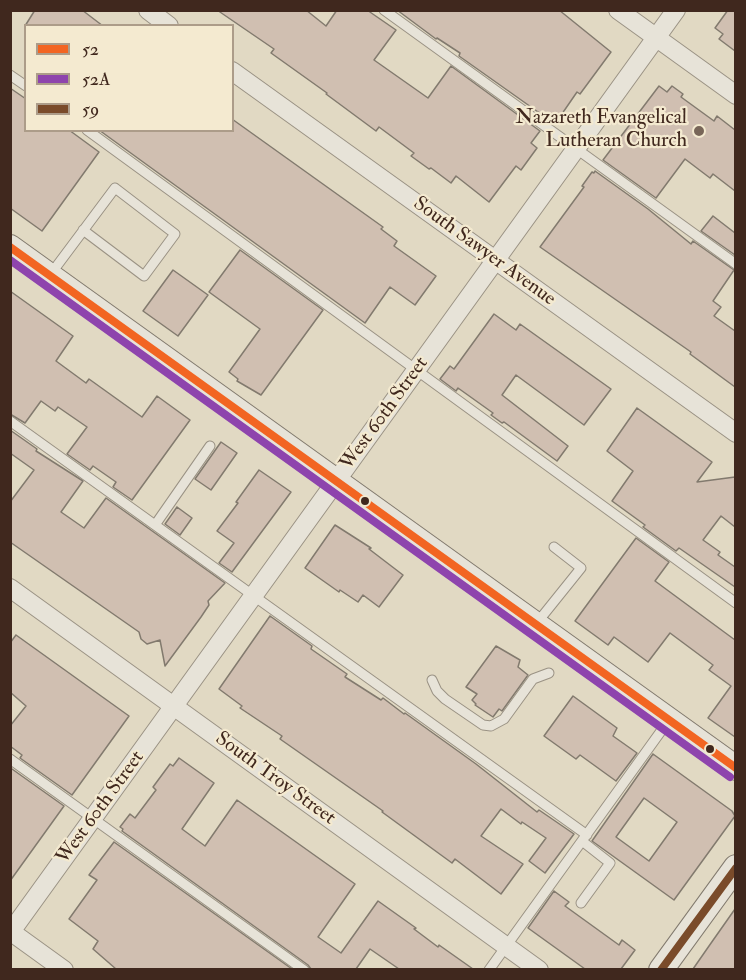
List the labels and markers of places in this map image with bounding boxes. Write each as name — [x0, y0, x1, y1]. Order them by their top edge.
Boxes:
place label: Nazareth Evangelical Lutheran Church — [516, 107, 687, 154]
marker: Nazareth Evangelical Lutheran Church — [692, 124, 706, 138]
unlabelled marker — [359, 495, 371, 507]
unlabelled marker — [704, 743, 716, 755]

